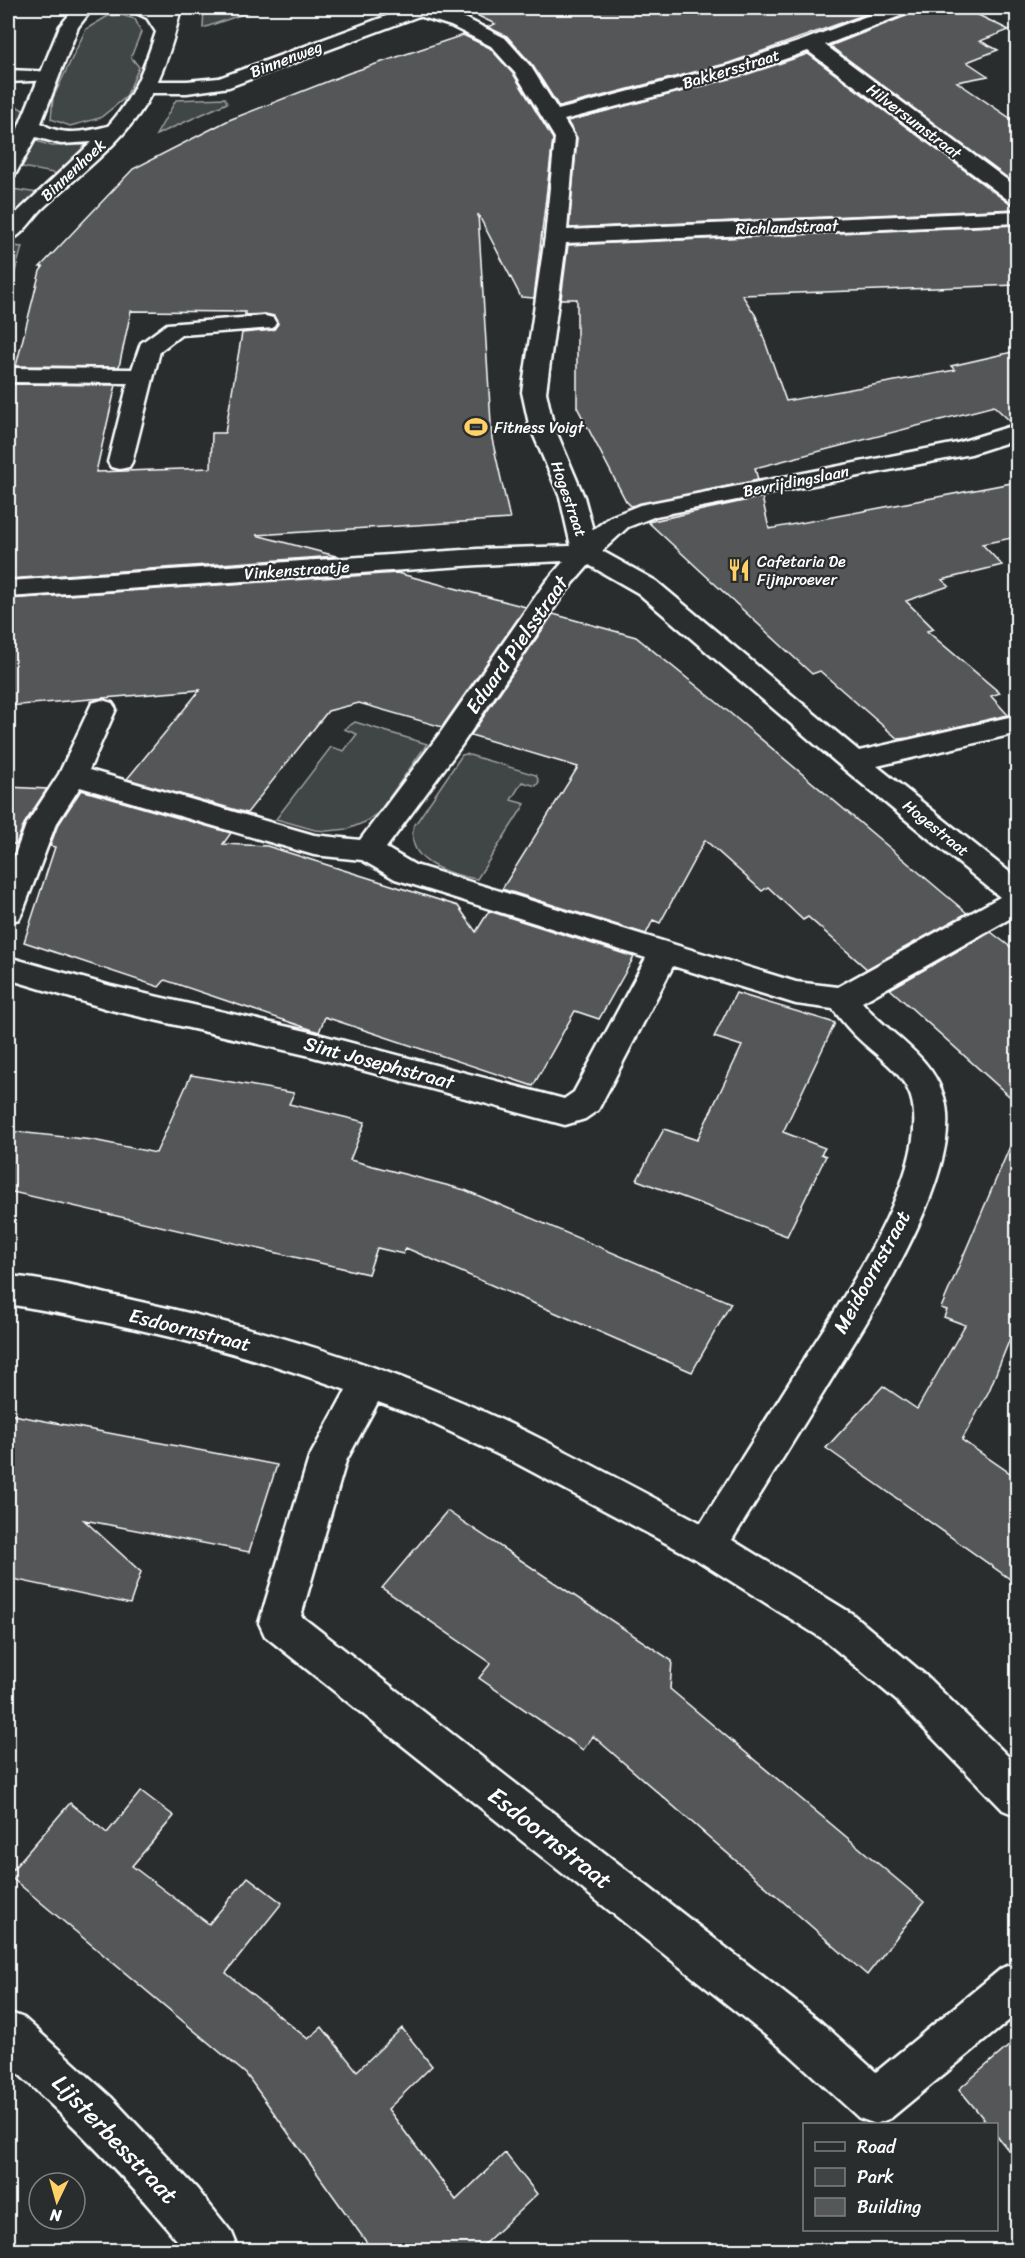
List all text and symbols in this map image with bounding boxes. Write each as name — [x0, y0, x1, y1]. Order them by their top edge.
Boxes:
street label: Binnenweg — [246, 32, 326, 86]
street label: Bakkersstraat — [679, 40, 783, 98]
street label: Hilversumstraat — [860, 75, 968, 167]
street label: Binnenhoek — [33, 131, 113, 208]
street label: Richlandstraat — [735, 211, 839, 243]
place label: Fitness Voigt — [494, 413, 585, 442]
sports icon: Fitness Voigt — [463, 414, 489, 440]
street label: Bevrijdingslaan — [740, 456, 852, 506]
street label: Hogestraat — [542, 457, 596, 541]
place label: Cafetaria De Fijnproever — [757, 547, 846, 594]
street label: Vinkenstraatje — [243, 552, 351, 588]
restaurant icon: Cafetaria De Fijnproever — [726, 557, 752, 583]
street label: Eduard Pielsstraat — [456, 568, 578, 722]
street label: Hogestraat — [896, 792, 976, 864]
street label: Sint Josephstraat — [300, 1026, 459, 1100]
street label: Meidoornstraat — [824, 1203, 921, 1340]
street label: Esdoornstraat — [125, 1298, 255, 1362]
street label: Esdoornstraat — [478, 1775, 622, 1901]
street label: Lijsterbesstraat — [41, 2064, 189, 2214]
legend — [803, 2123, 998, 2231]
text: Road — [857, 2131, 897, 2163]
text: Park — [857, 2161, 894, 2193]
north arrow — [27, 2171, 87, 2231]
text: Building — [857, 2191, 921, 2223]
text: N — [48, 2200, 64, 2230]

